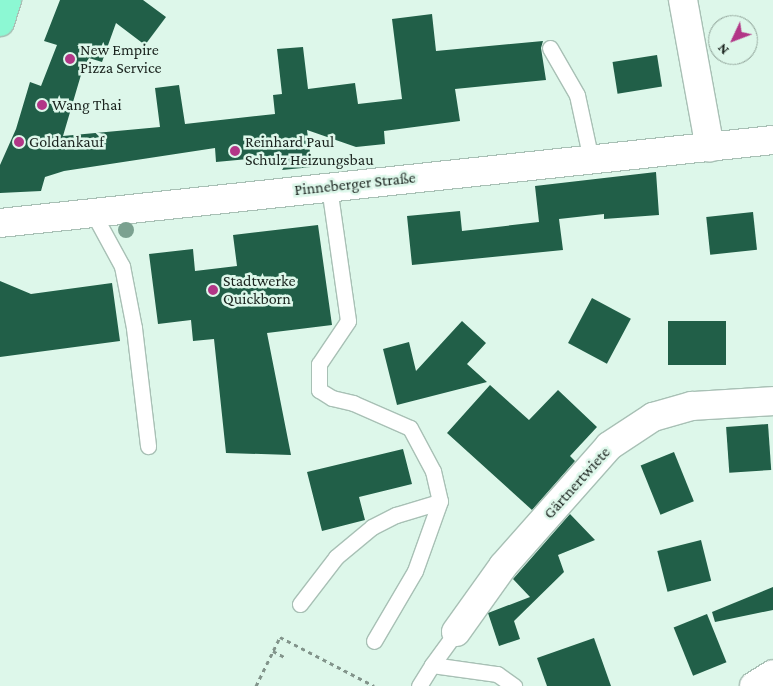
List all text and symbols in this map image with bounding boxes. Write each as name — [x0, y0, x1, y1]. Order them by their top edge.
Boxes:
north arrow — [708, 15, 758, 65]
place label: New Empire Pizza Service — [80, 40, 162, 78]
text: N — [714, 41, 732, 59]
marker: New Empire Pizza Service — [64, 53, 76, 65]
place label: Wang Thai — [52, 95, 122, 115]
marker: Wang Thai — [36, 99, 48, 111]
place label: Goldankauf — [29, 132, 104, 152]
place label: Reinhard Paul Schulz Heizungsbau — [245, 132, 374, 170]
marker: Goldankauf — [13, 136, 25, 148]
marker: Reinhard Paul Schulz Heizungsbau — [229, 145, 241, 157]
street label: Pinneberger Straße — [293, 168, 417, 200]
place label: Stadtwerke Quickborn — [223, 271, 296, 309]
marker: Stadtwerke Quickborn — [207, 284, 219, 296]
street label: Gärtnertwiete — [540, 443, 614, 523]

